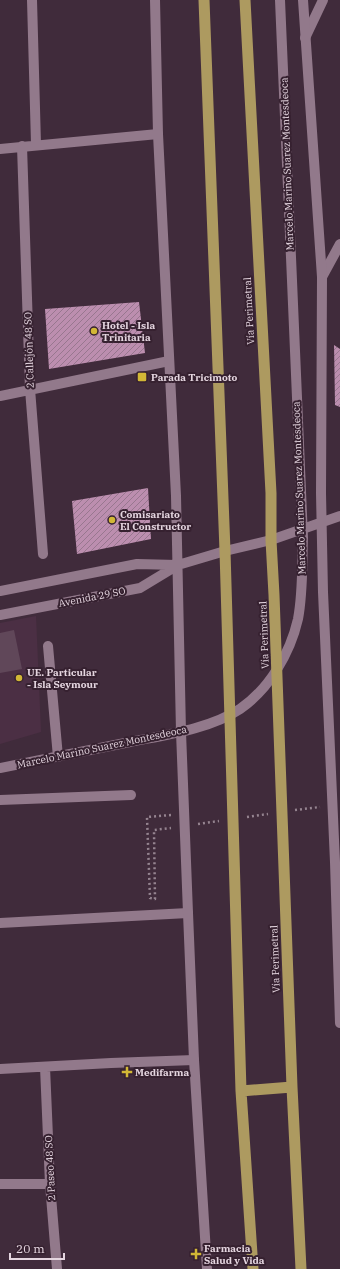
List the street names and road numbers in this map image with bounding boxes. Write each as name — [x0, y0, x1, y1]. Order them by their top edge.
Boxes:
street label: Marcelo Marino Suarez Montesdeoca — [277, 77, 297, 251]
street label: Vía Perimetral — [241, 277, 257, 345]
street label: 2 Callejón 48 SO — [21, 312, 37, 388]
street label: Marcelo Marino Suarez Montesdeoca — [289, 401, 309, 575]
street label: Avenida 29 SO — [57, 584, 127, 610]
street label: Vía Perimetral — [256, 601, 272, 669]
street label: Marcelo Marino Suarez Montesdeoca — [16, 723, 189, 771]
street label: Vía Perimetral — [267, 925, 283, 993]
street label: 2 Paseo 48 SO — [42, 1135, 58, 1201]

